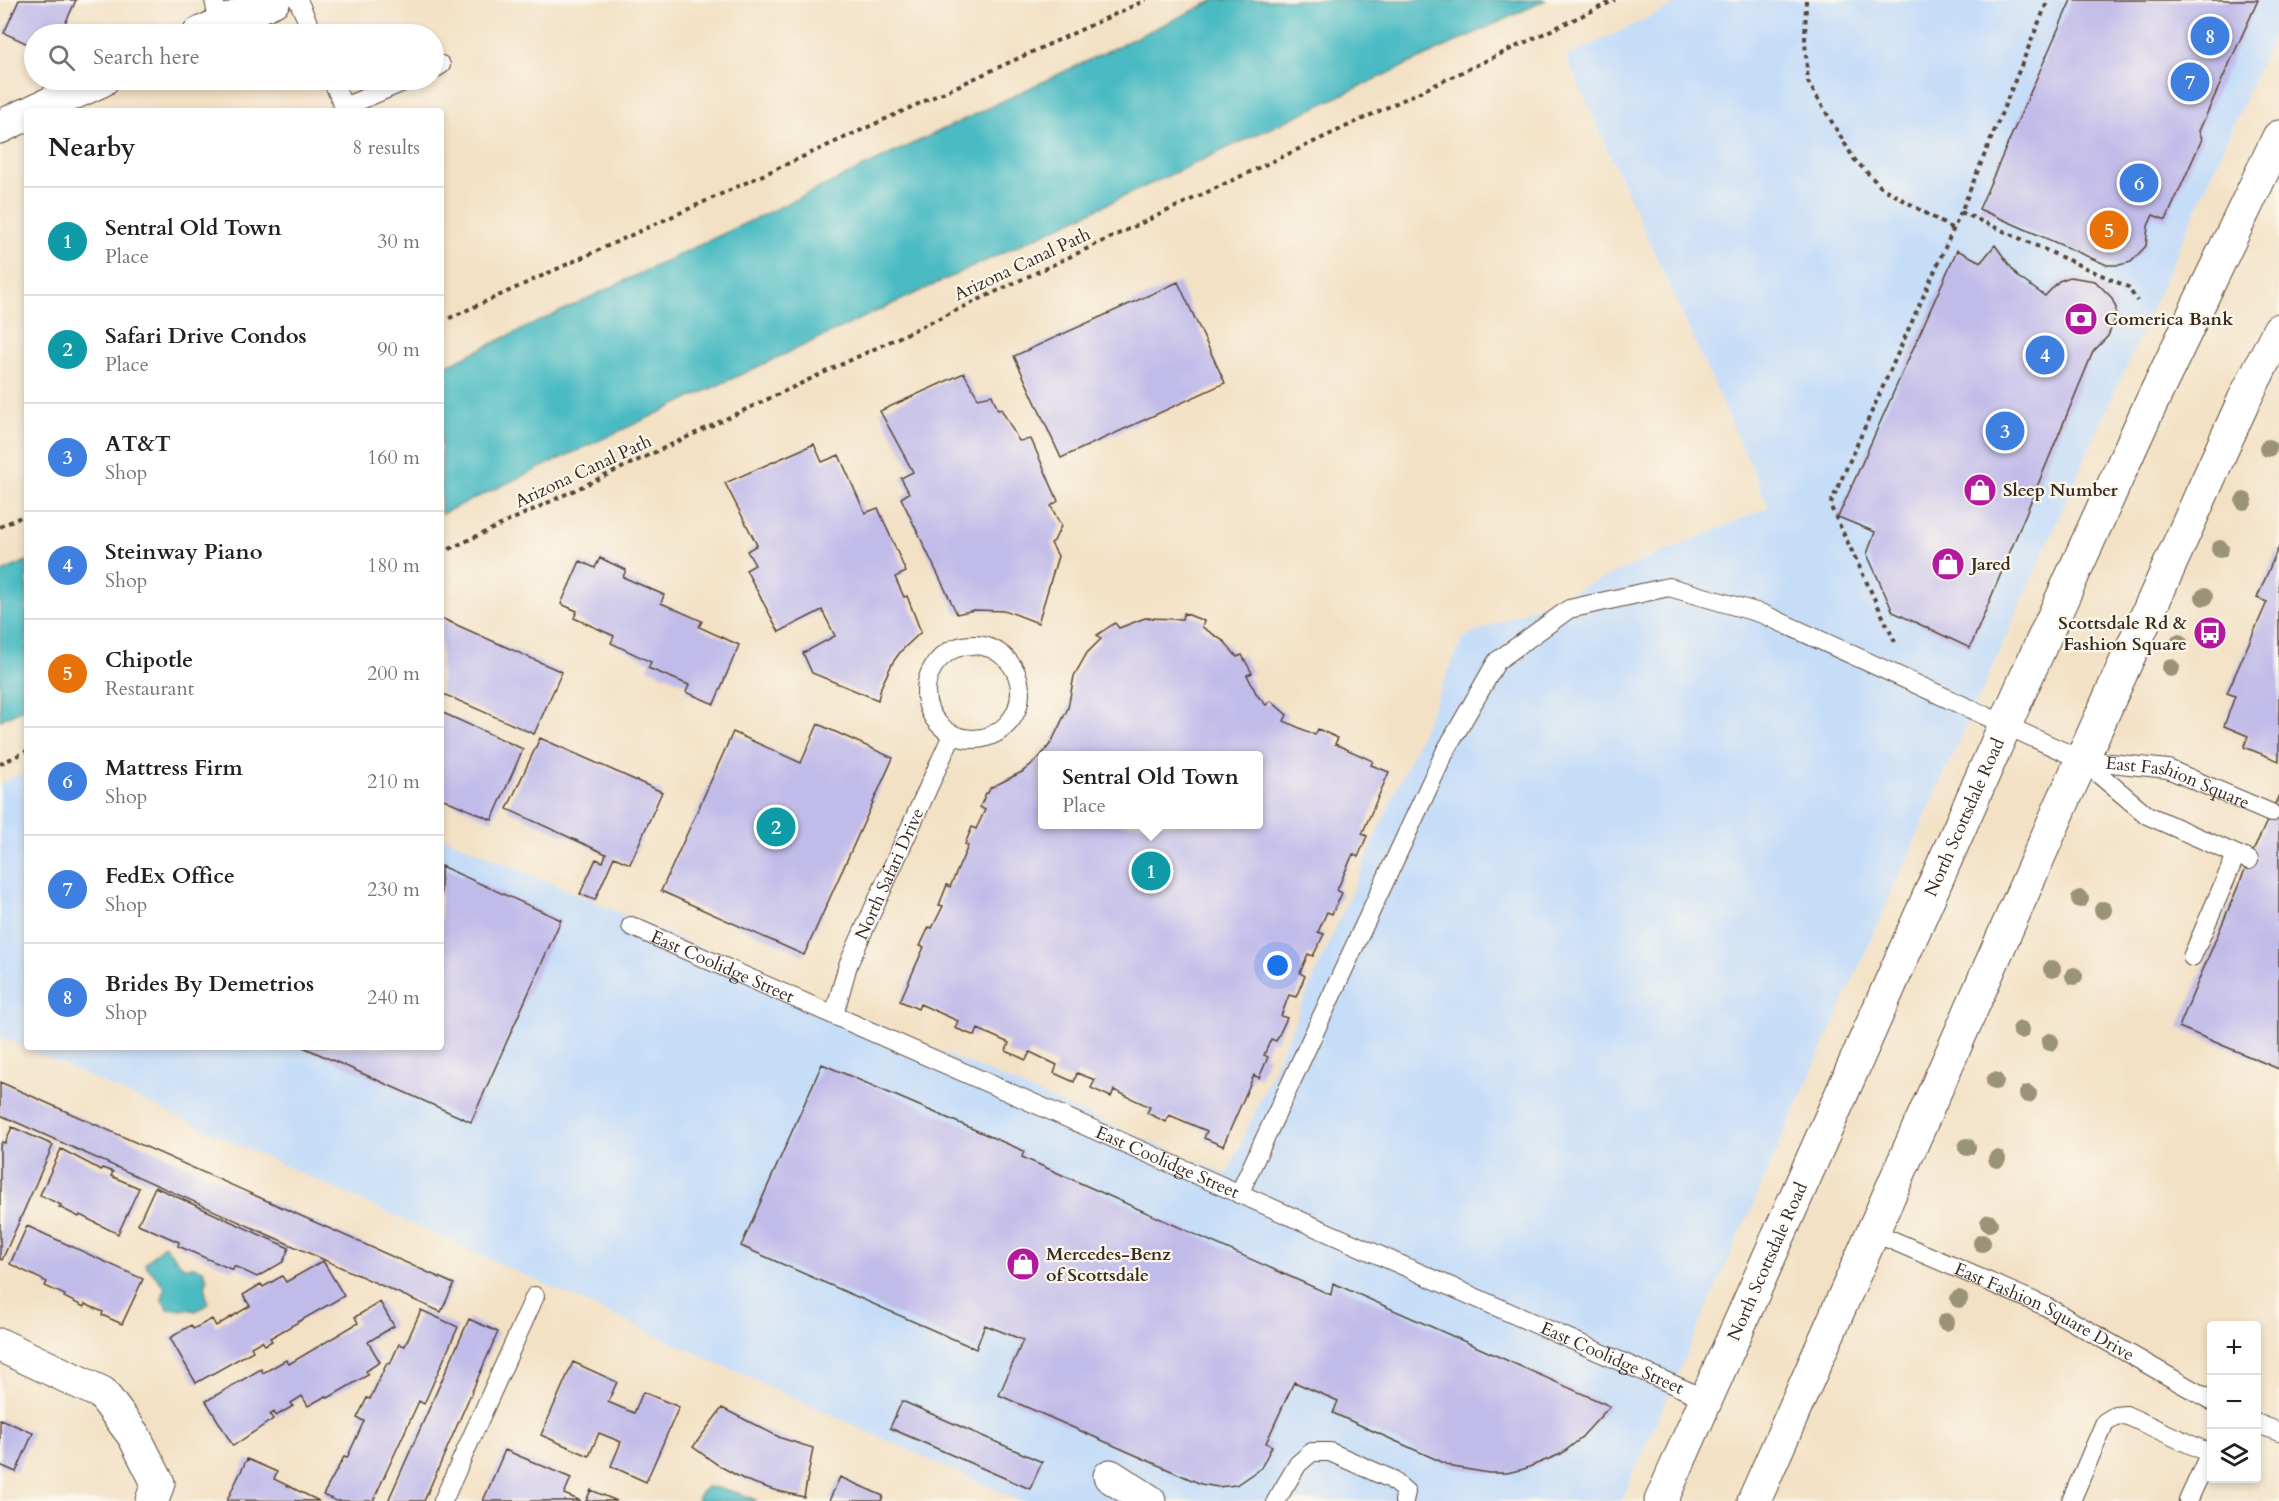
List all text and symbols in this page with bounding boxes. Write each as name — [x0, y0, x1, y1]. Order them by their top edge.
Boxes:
pin: 8 — [2190, 14, 2230, 58]
search box — [24, 24, 444, 90]
icon: search — [45, 41, 78, 74]
text: Search here — [93, 42, 200, 72]
pin: 7 — [2170, 60, 2210, 104]
text: Nearby — [48, 130, 136, 165]
text: 8 results — [352, 134, 420, 161]
pin: 6 — [2120, 160, 2158, 206]
pin: 5 — [2090, 208, 2128, 252]
text: Sentral Old Town — [105, 213, 282, 243]
street label: Arizona Canal Path — [950, 222, 1095, 307]
text: 1 — [62, 228, 73, 255]
text: 30 m — [377, 228, 420, 255]
text: Place — [105, 243, 149, 270]
bank icon: Comerica Bank — [2063, 301, 2099, 337]
place label: Comerica Bank — [2104, 307, 2234, 332]
text: Safari Drive Condos — [105, 321, 307, 351]
pin: 4 — [2026, 332, 2064, 378]
text: 2 — [62, 336, 73, 363]
text: 90 m — [377, 336, 420, 363]
text: Place — [105, 351, 149, 378]
pin: 3 — [1986, 408, 2024, 454]
text: AT&T — [105, 429, 171, 459]
street label: Arizona Canal Path — [511, 429, 656, 514]
text: 3 — [62, 444, 73, 471]
text: 160 m — [367, 444, 420, 471]
text: Shop — [105, 459, 147, 486]
shop icon: Sleep Number — [1962, 472, 1998, 508]
place label: Sleep Number — [2003, 478, 2118, 503]
text: Steinway Piano — [105, 537, 263, 567]
shop icon: Jared — [1930, 546, 1966, 582]
text: 4 — [62, 552, 73, 579]
text: 180 m — [367, 552, 420, 579]
place label: Jared — [1968, 552, 2011, 577]
text: Shop — [105, 567, 147, 594]
place label: Scottsdale Rd & Fashion Square — [2058, 611, 2187, 657]
bus stop icon: Scottsdale Rd & Fashion Square — [2192, 615, 2228, 651]
text: Chipotle — [105, 645, 193, 675]
text: 5 — [62, 660, 73, 687]
text: 200 m — [367, 660, 420, 687]
text: Restaurant — [105, 675, 194, 702]
street label: North Scottsdale Road — [1919, 734, 2011, 901]
popup — [1038, 751, 1263, 829]
street label: East Fashion Square — [2104, 751, 2253, 815]
text: Mattress Firm — [105, 753, 243, 783]
text: Sentral Old Town — [1062, 762, 1239, 792]
text: 6 — [62, 768, 73, 795]
text: 210 m — [367, 768, 420, 795]
text: Shop — [105, 783, 147, 810]
text: Place — [1062, 792, 1106, 819]
pin: 2 — [756, 804, 796, 850]
street label: North Safari Drive — [849, 804, 930, 944]
pin: 1 — [1132, 848, 1170, 894]
text: FedEx Office — [105, 861, 235, 891]
text: 7 — [62, 876, 73, 903]
text: 230 m — [367, 876, 420, 903]
text: Shop — [105, 891, 147, 918]
street label: East Coolidge Street — [647, 924, 798, 1009]
your location — [1263, 951, 1292, 980]
text: Brides By Demetrios — [105, 969, 314, 999]
text: 8 — [62, 984, 73, 1011]
text: 240 m — [367, 984, 420, 1011]
text: Shop — [105, 999, 147, 1026]
street label: East Coolidge Street — [1091, 1120, 1243, 1205]
street label: North Scottsdale Road — [1722, 1178, 1814, 1345]
place label: Mercedes-Benz of Scottsdale — [1046, 1242, 1171, 1288]
shop icon: Mercedes-Benz of Scottsdale — [1005, 1246, 1041, 1282]
street label: East Fashion Square Drive — [1950, 1256, 2139, 1367]
street label: East Coolidge Street — [1536, 1316, 1688, 1401]
map controls — [2207, 1321, 2261, 1483]
button: + — [2207, 1321, 2261, 1375]
button: − — [2207, 1375, 2261, 1429]
button: layers — [2207, 1429, 2261, 1483]

